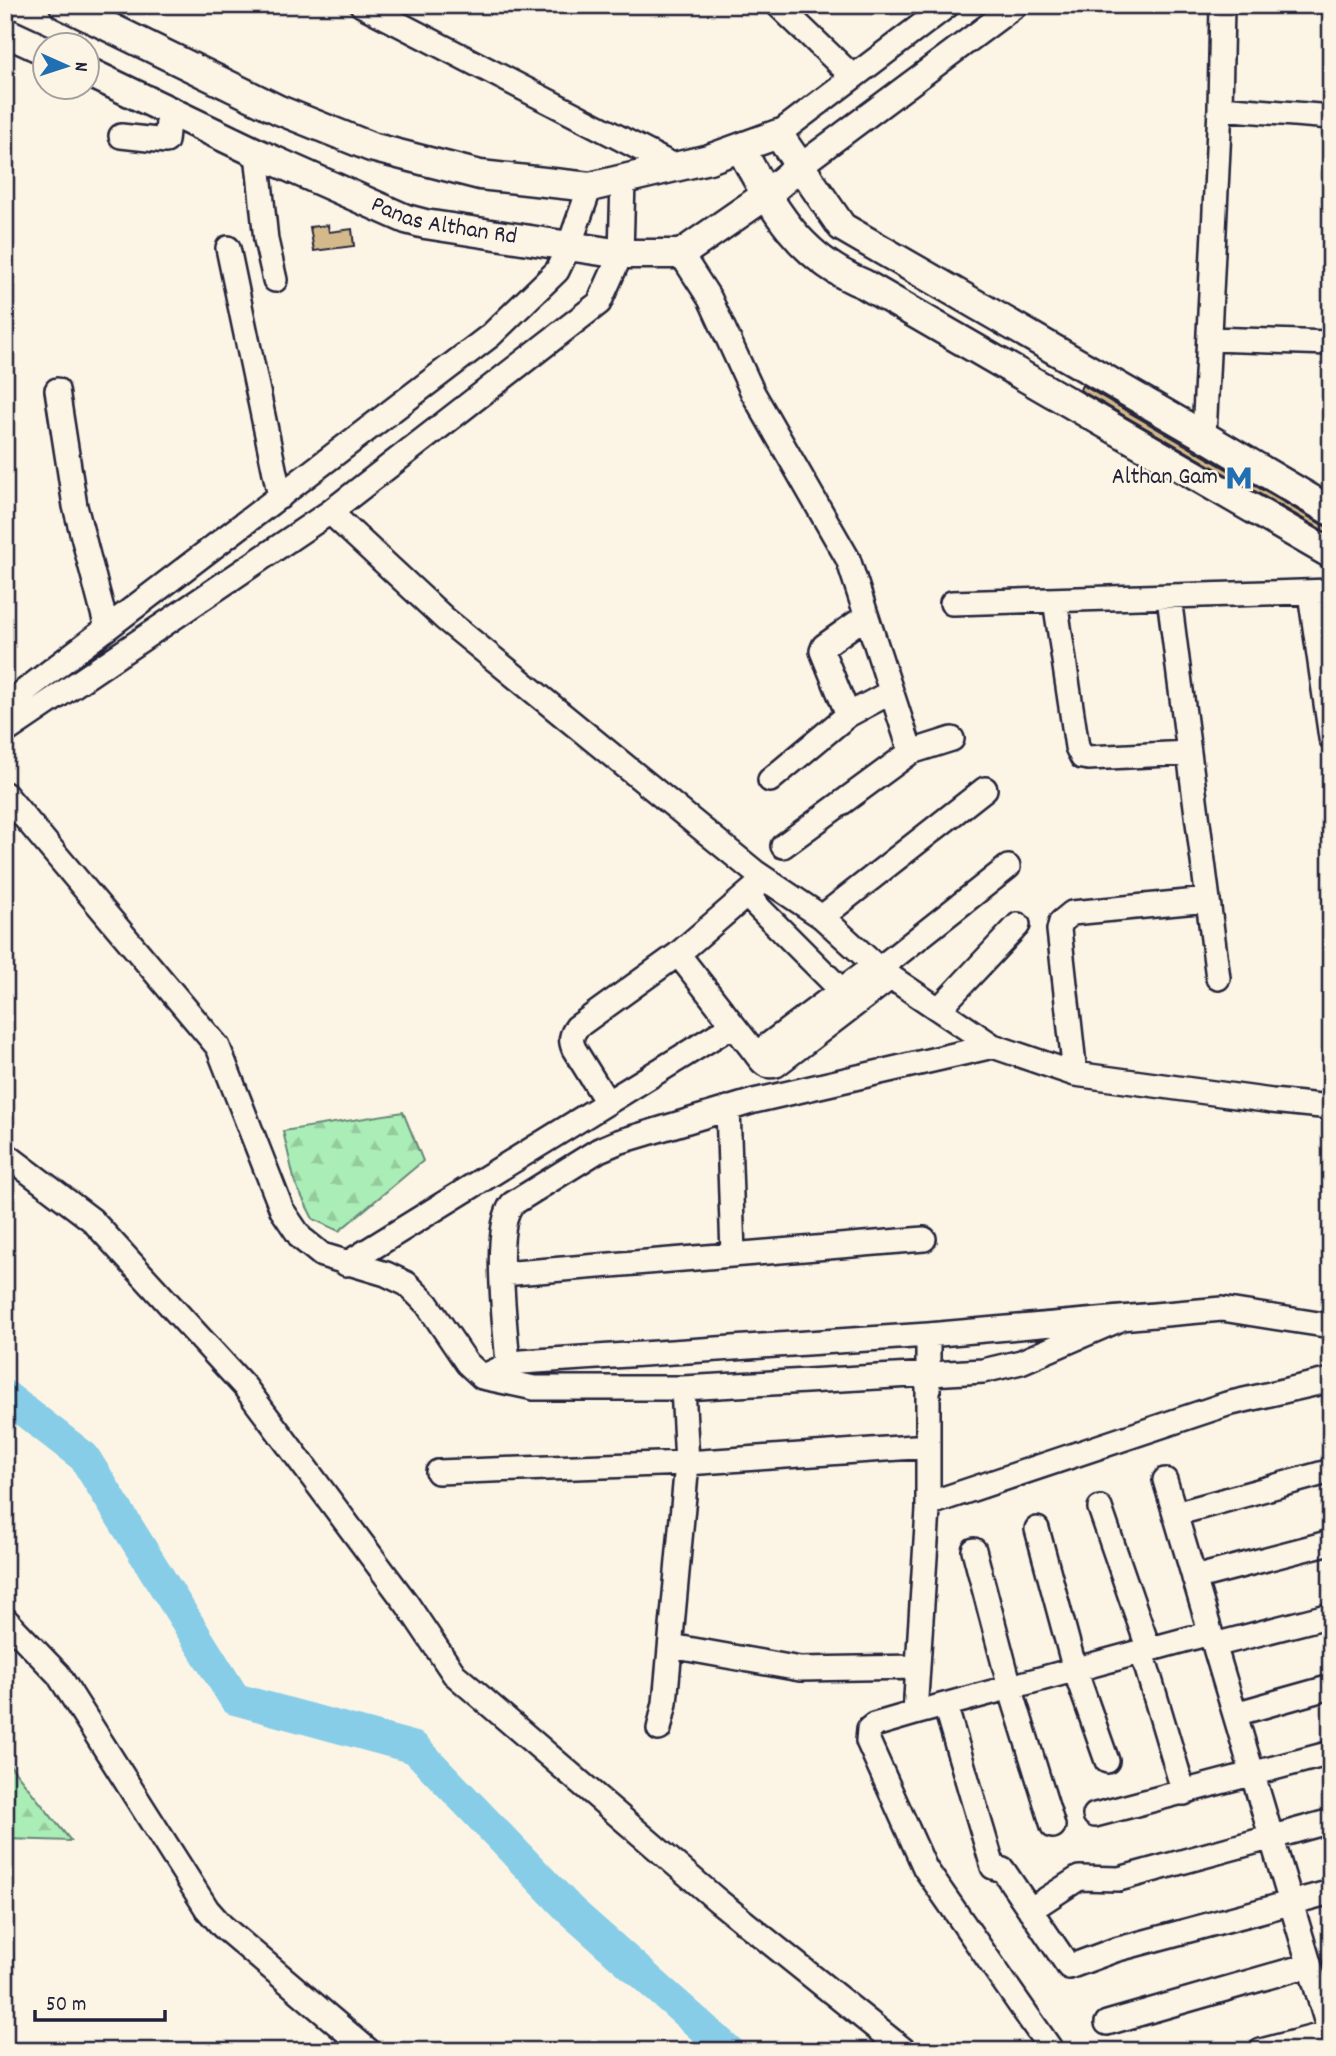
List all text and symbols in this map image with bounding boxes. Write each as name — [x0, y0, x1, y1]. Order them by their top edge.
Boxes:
north arrow — [32, 32, 102, 102]
text: N — [66, 61, 93, 72]
street label: Panas Althan Rd — [365, 188, 519, 255]
place label: Althan Gam — [1112, 461, 1218, 495]
metro station icon: Althan Gam — [1224, 463, 1254, 493]
scale bar — [35, 1979, 164, 2023]
text: 50 m — [46, 1991, 86, 2021]

